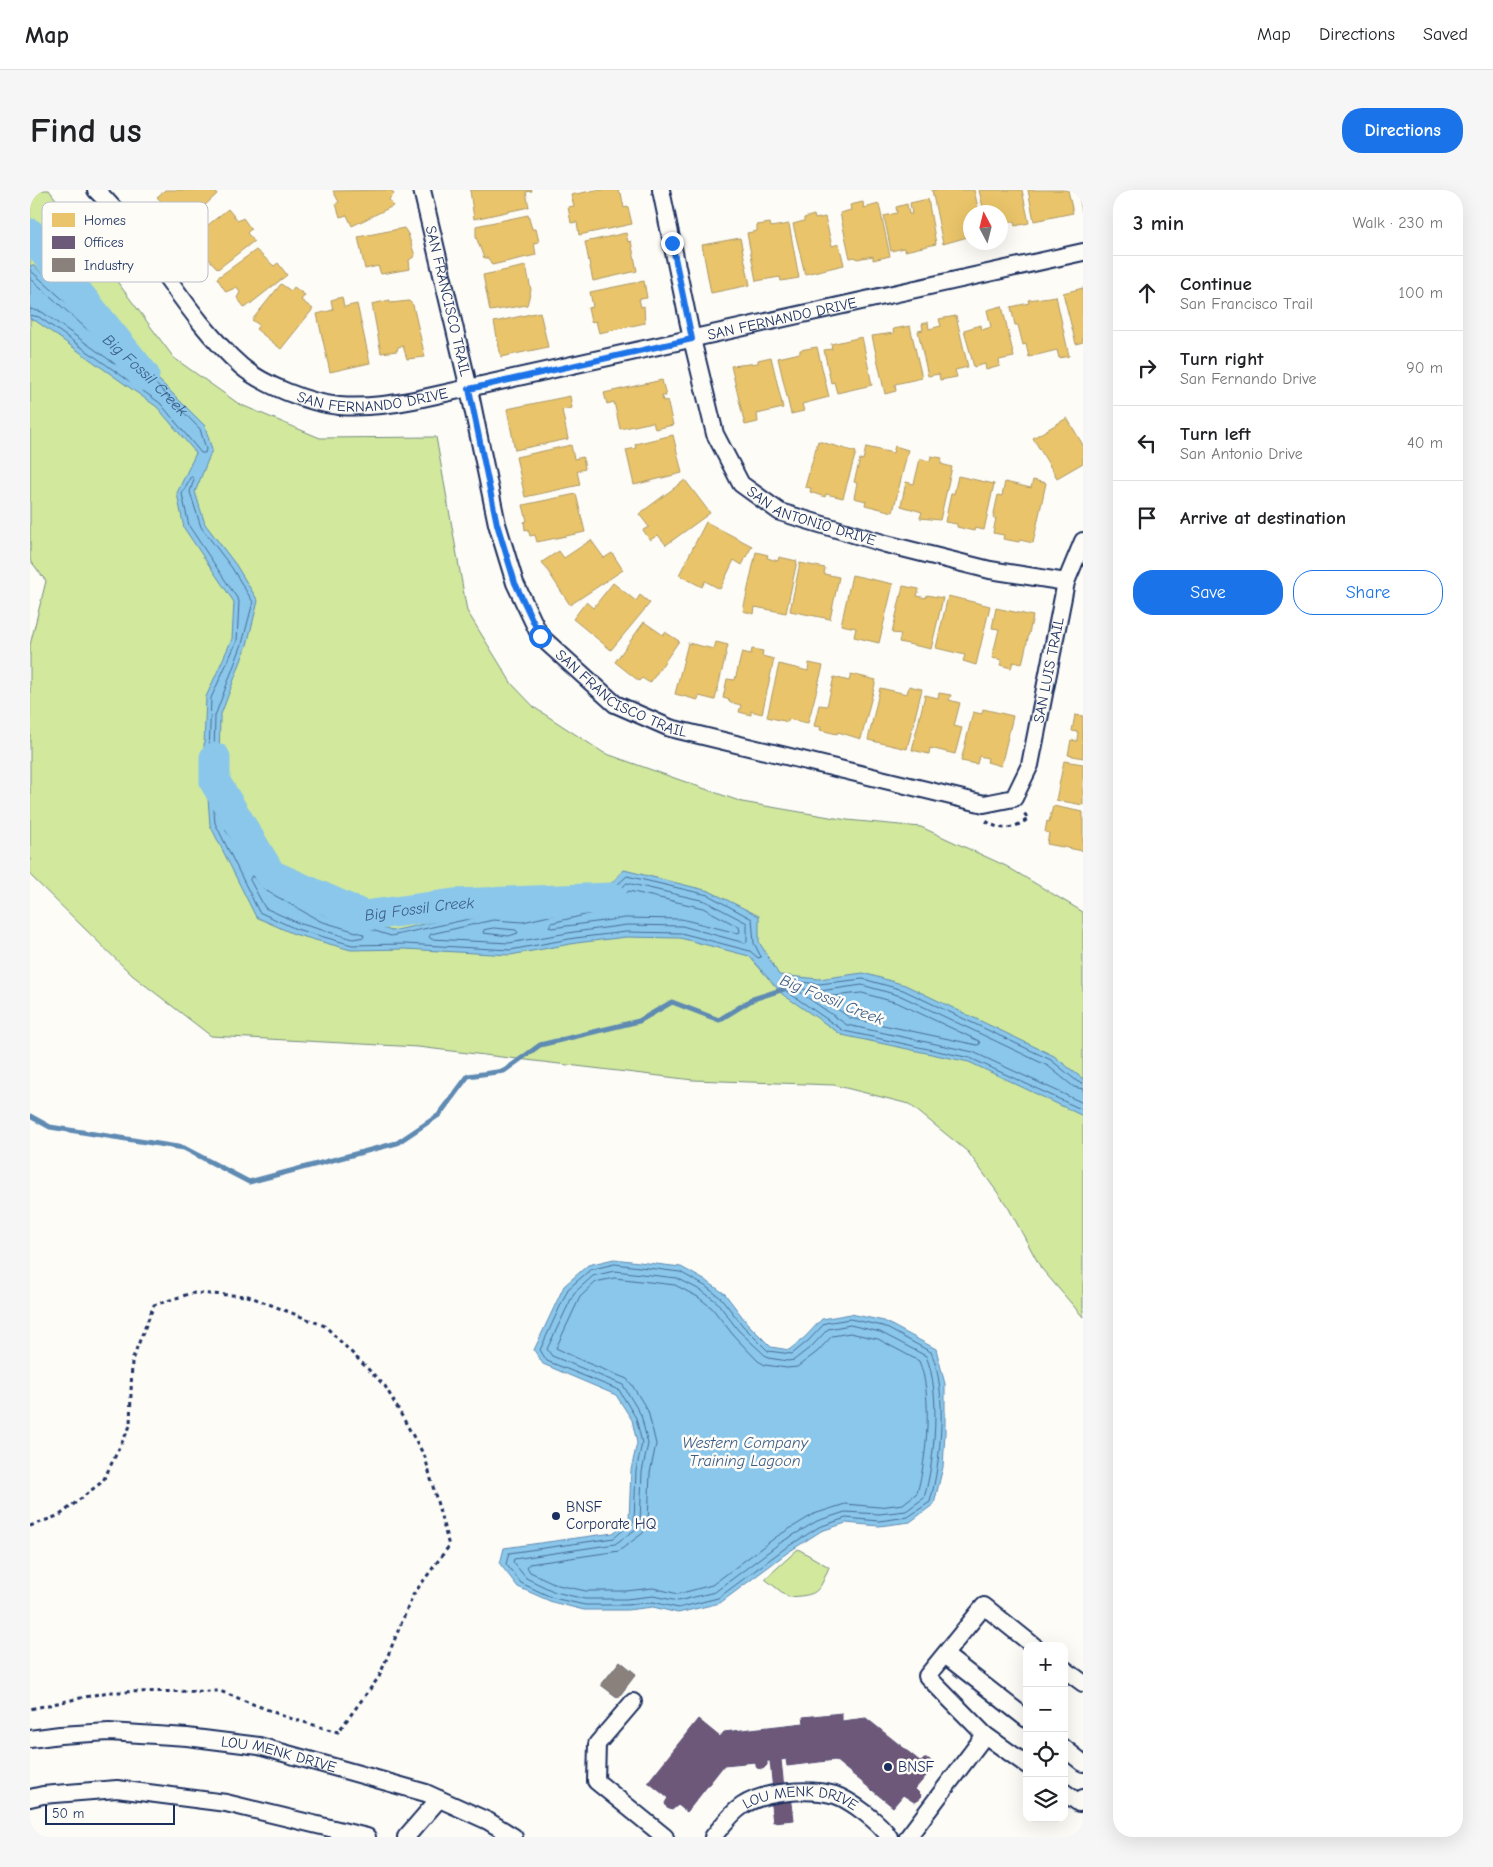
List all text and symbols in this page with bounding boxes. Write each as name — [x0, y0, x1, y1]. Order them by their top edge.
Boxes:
text: Map — [25, 21, 69, 49]
text: Map — [1257, 24, 1291, 45]
text: Directions — [1319, 24, 1395, 45]
text: Saved — [1423, 24, 1468, 45]
button: Directions — [1342, 108, 1463, 153]
text: Find us — [30, 110, 142, 151]
legend — [42, 202, 208, 282]
north arrow — [963, 205, 1008, 250]
text: 3 min — [1133, 211, 1184, 235]
text: Homes — [84, 212, 126, 229]
text: Walk · 230 m — [1352, 214, 1443, 232]
street label: SAN FRANCISCO TRAIL — [422, 224, 475, 379]
route end — [661, 232, 684, 255]
text: Offices — [84, 234, 124, 251]
text: Industry — [84, 257, 134, 274]
text: Continue — [1180, 273, 1252, 295]
icon: ahead — [1133, 279, 1161, 307]
text: 100 m — [1399, 284, 1443, 302]
street label: SAN FERNANDO DRIVE — [706, 293, 859, 344]
text: San Francisco Trail — [1180, 295, 1313, 313]
water label: Big Fossil Creek — [99, 331, 191, 420]
text: Turn right — [1180, 348, 1264, 370]
icon: right — [1133, 354, 1161, 382]
text: 90 m — [1406, 359, 1443, 377]
text: San Fernando Drive — [1180, 370, 1317, 388]
street label: SAN FERNANDO DRIVE — [295, 384, 449, 416]
text: Turn left — [1180, 423, 1251, 445]
icon: left — [1133, 429, 1161, 457]
text: 40 m — [1407, 434, 1443, 452]
text: San Antonio Drive — [1180, 445, 1303, 463]
street label: SAN ANTONIO DRIVE — [743, 482, 878, 550]
icon: arrive — [1133, 504, 1161, 532]
text: Arrive at destination — [1180, 507, 1346, 529]
button: Save — [1133, 570, 1283, 615]
button: Share — [1293, 570, 1443, 615]
street label: SAN LUIS TRAIL — [1029, 615, 1068, 724]
route start — [529, 625, 552, 648]
street label: SAN FRANCISCO TRAIL — [552, 646, 689, 741]
water label: Big Fossil Creek — [363, 894, 475, 925]
water label: Big Fossil Creek — [778, 971, 887, 1029]
water label: Western Company Training Lagoon — [682, 1434, 809, 1470]
place label: BNSF Corporate HQ — [566, 1498, 656, 1533]
marker: BNSF Corporate HQ — [550, 1510, 562, 1522]
map controls — [1023, 1642, 1068, 1822]
button: + — [1023, 1642, 1068, 1687]
button: − — [1023, 1687, 1068, 1732]
street label: LOU MENK DRIVE — [220, 1732, 339, 1776]
button: locate — [1023, 1732, 1068, 1777]
place label: BNSF — [898, 1758, 934, 1776]
marker: BNSF — [882, 1761, 894, 1773]
button: layers — [1023, 1777, 1068, 1822]
text: LOU MENK DRIVE — [739, 1782, 862, 1814]
street label: LOU MENK DRIVE — [741, 1801, 859, 1821]
scale bar — [45, 1802, 175, 1825]
text: 50 m — [52, 1805, 84, 1822]

